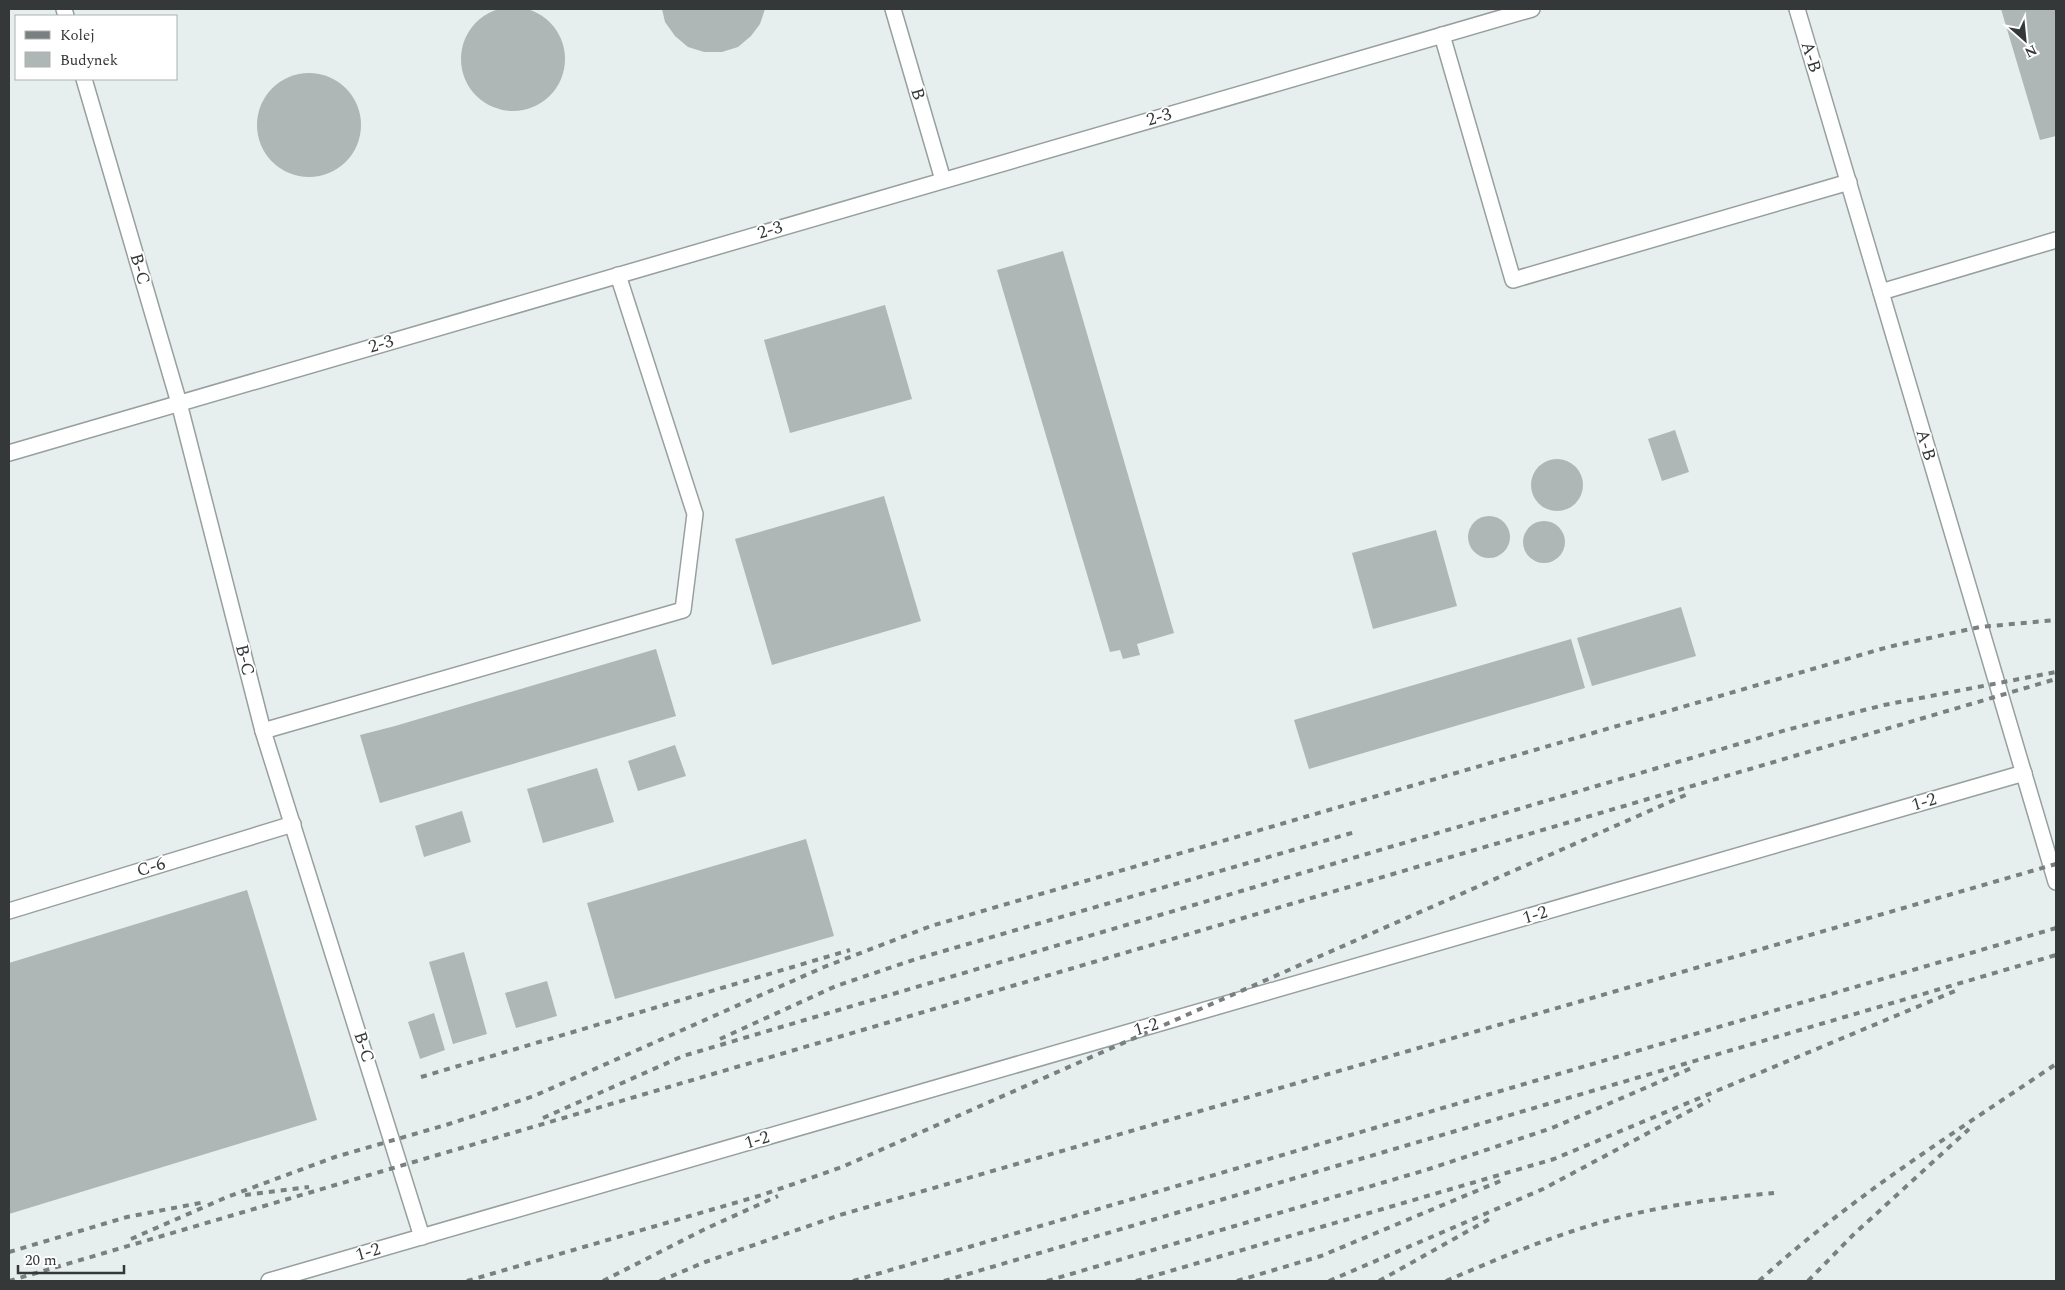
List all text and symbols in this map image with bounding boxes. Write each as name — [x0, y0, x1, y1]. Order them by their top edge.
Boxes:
legend — [15, 15, 178, 80]
north arrow — [2000, 15, 2050, 65]
text: Kolej — [60, 24, 95, 47]
street label: A-B — [1793, 38, 1829, 76]
text: N — [2021, 39, 2041, 63]
text: Budynek — [60, 49, 118, 72]
street label: B — [903, 85, 933, 103]
street label: 2-3 — [1143, 101, 1175, 133]
street label: 2-3 — [754, 214, 786, 246]
street label: B-C — [123, 250, 157, 288]
street label: 2-3 — [365, 328, 397, 360]
street label: A-B — [1909, 426, 1943, 464]
street label: B-C — [228, 641, 262, 679]
street label: 1-2 — [1908, 786, 1940, 818]
street label: C-6 — [133, 850, 169, 884]
street label: 1-2 — [1519, 899, 1551, 931]
street label: 1-2 — [1130, 1011, 1162, 1043]
street label: B-C — [346, 1028, 382, 1066]
street label: 1-2 — [741, 1124, 773, 1156]
street label: 1-2 — [352, 1236, 384, 1268]
scale bar — [18, 1242, 124, 1274]
text: 20 m — [25, 1249, 57, 1272]

